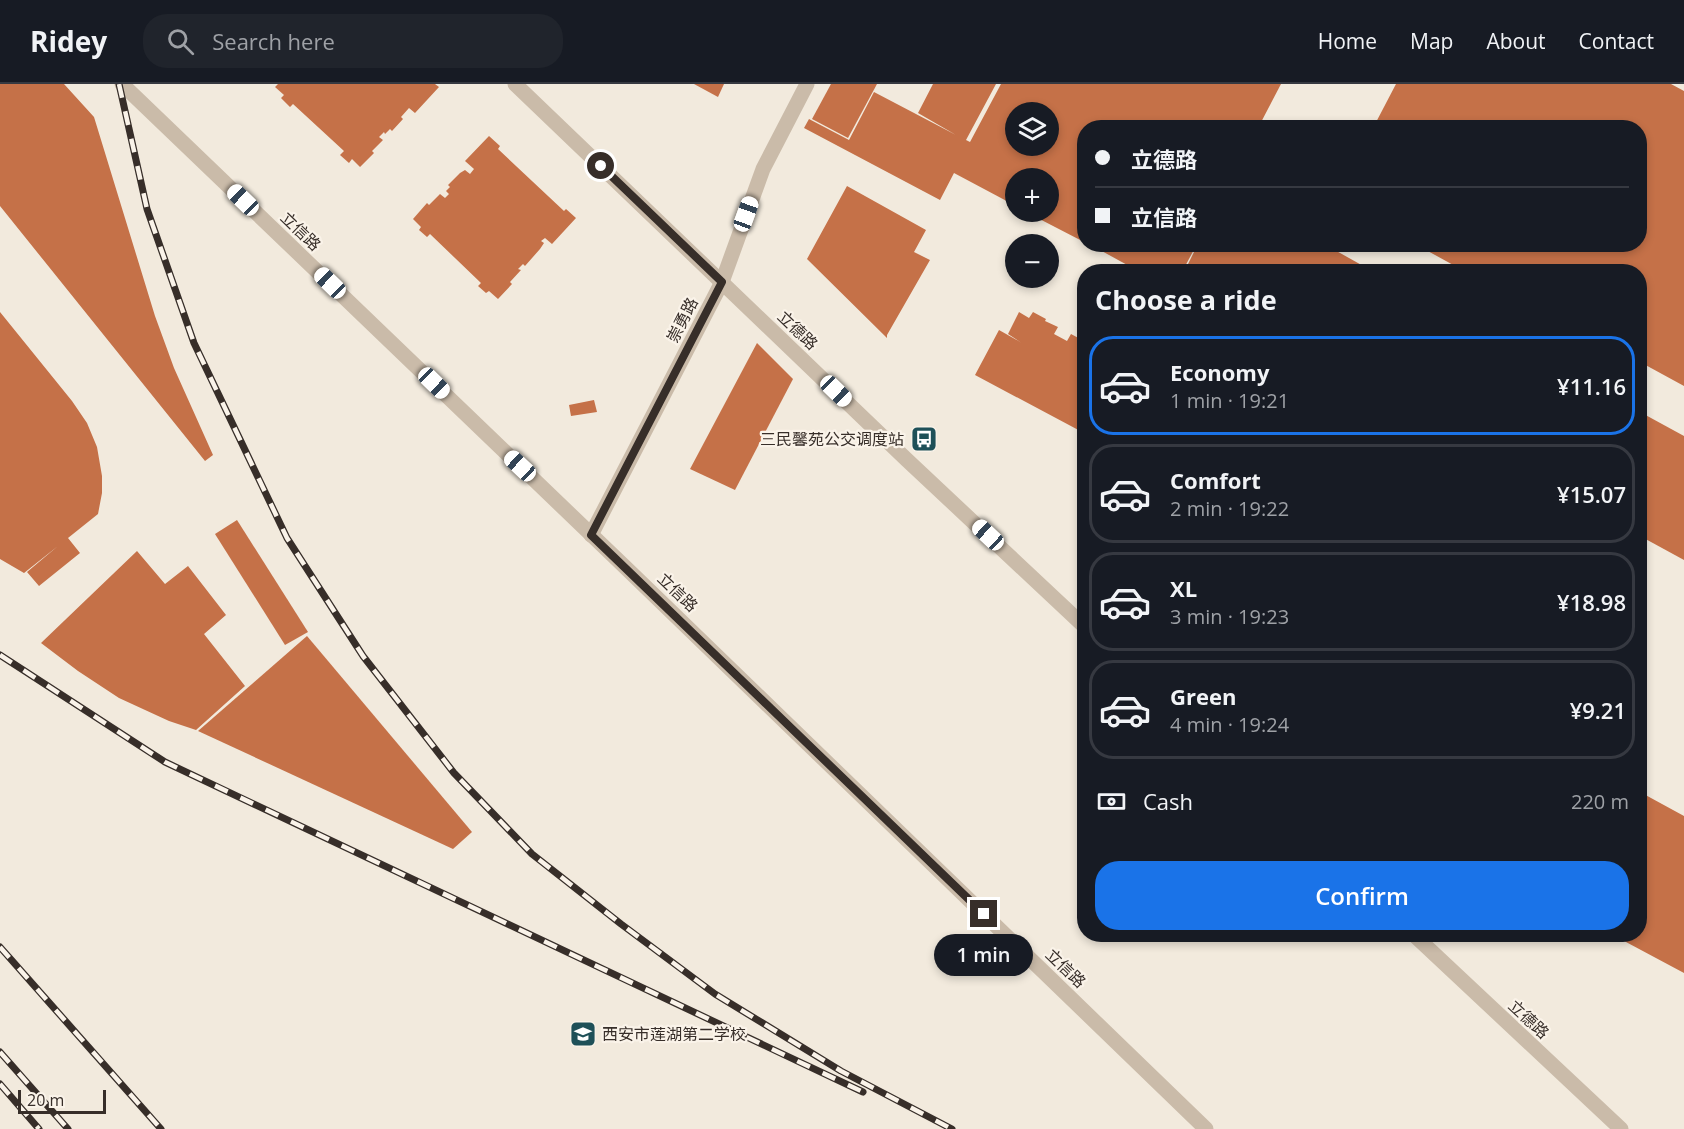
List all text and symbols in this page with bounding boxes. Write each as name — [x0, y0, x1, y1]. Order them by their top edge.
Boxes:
search box — [143, 14, 563, 68]
text: Ridey — [30, 22, 107, 60]
icon: search — [164, 25, 197, 58]
text: Search here — [212, 26, 335, 56]
text: Home — [1318, 27, 1377, 55]
text: Map — [1410, 27, 1453, 55]
text: About — [1486, 27, 1546, 55]
text: Contact — [1579, 27, 1654, 55]
map controls — [1005, 102, 1059, 288]
button: layers — [1005, 102, 1059, 156]
text: 立德路 — [1131, 144, 1197, 174]
route start — [587, 152, 614, 179]
button: + — [1005, 168, 1059, 222]
car — [224, 181, 262, 219]
car — [731, 194, 761, 234]
text: 立信路 — [1131, 202, 1197, 232]
street label: 立信路 — [276, 206, 326, 256]
button: − — [1005, 234, 1059, 288]
car — [311, 264, 349, 302]
text: Choose a ride — [1095, 281, 1277, 318]
street label: 崇勇路 — [661, 294, 703, 346]
street label: 立德路 — [773, 305, 823, 355]
text: Economy — [1170, 357, 1269, 387]
icon: car — [1098, 359, 1152, 413]
car — [415, 364, 453, 402]
text: ¥11.16 — [1557, 371, 1626, 401]
car — [817, 372, 855, 410]
text: 1 min · 19:21 — [1170, 387, 1289, 414]
bus stop icon: 三民馨苑公交调度站 — [909, 424, 939, 454]
place label: 三民馨苑公交调度站 — [760, 428, 904, 450]
car — [501, 447, 539, 485]
text: Comfort — [1170, 465, 1261, 495]
icon: car — [1098, 467, 1152, 521]
text: ¥15.07 — [1557, 479, 1626, 509]
text: 2 min · 19:22 — [1170, 495, 1289, 522]
car — [969, 516, 1007, 554]
street label: 立信路 — [653, 567, 703, 617]
text: XL — [1170, 573, 1197, 603]
icon: car — [1098, 575, 1152, 629]
text: ¥18.98 — [1557, 587, 1626, 617]
text: 3 min · 19:23 — [1170, 603, 1289, 630]
text: Green — [1170, 681, 1236, 711]
icon: car — [1098, 683, 1152, 737]
text: ¥9.21 — [1570, 695, 1626, 725]
text: 4 min · 19:24 — [1170, 711, 1289, 738]
icon: cash — [1095, 785, 1128, 818]
text: Cash — [1143, 786, 1193, 816]
text: 220 m — [1571, 788, 1629, 815]
button: Confirm — [1095, 861, 1629, 930]
route end — [970, 900, 997, 927]
callout: 1 min — [934, 935, 1034, 977]
text: 1 min — [957, 941, 1011, 968]
street label: 立信路 — [1041, 943, 1091, 993]
street label: 立德路 — [1504, 995, 1554, 1043]
school or university icon: 西安市莲湖第二学校 — [568, 1019, 598, 1049]
place label: 西安市莲湖第二学校 — [602, 1023, 746, 1045]
scale bar — [18, 1087, 106, 1114]
text: 20 m — [27, 1089, 64, 1111]

